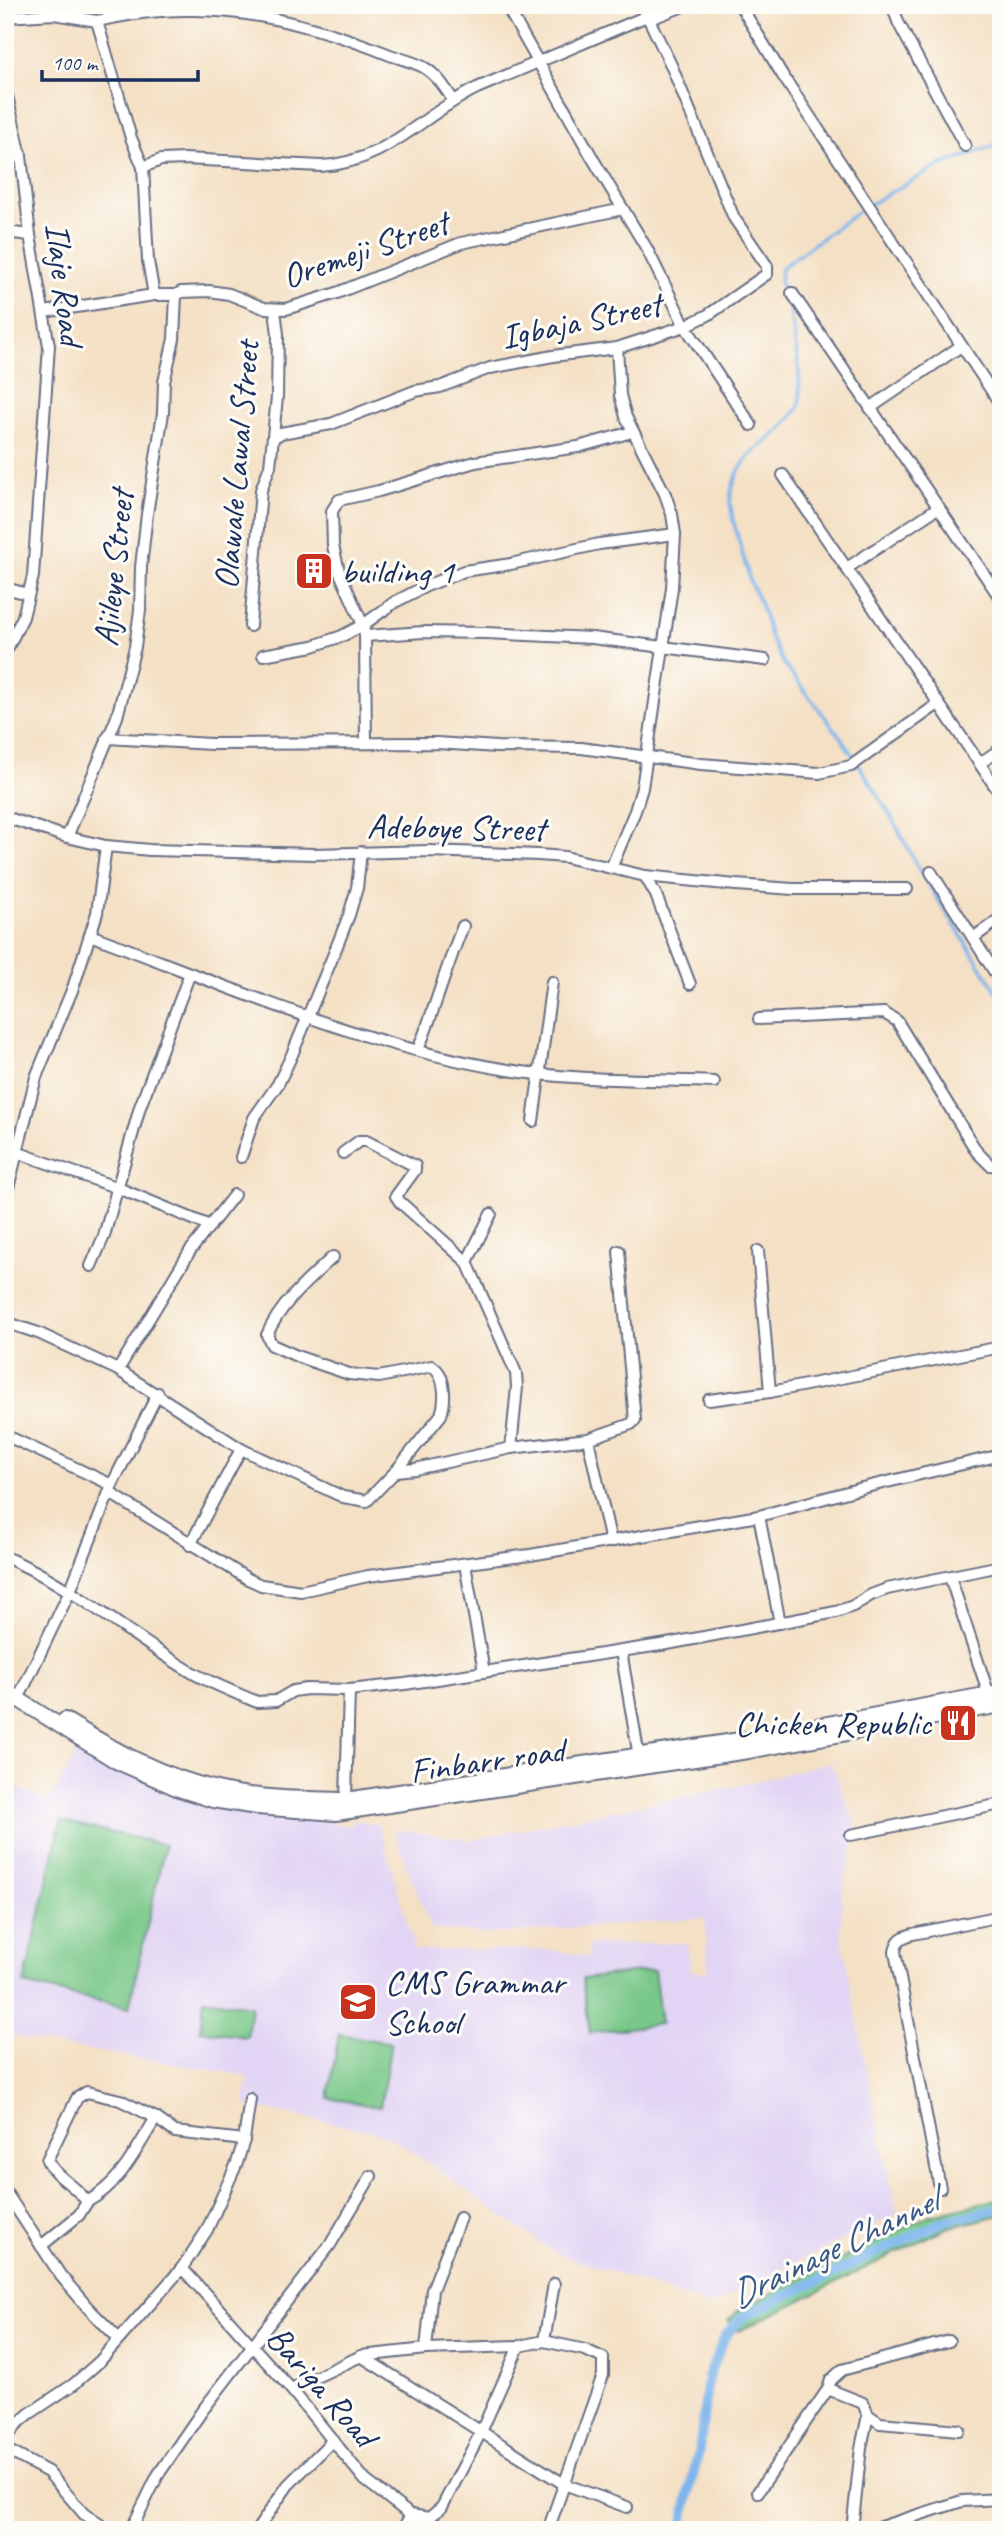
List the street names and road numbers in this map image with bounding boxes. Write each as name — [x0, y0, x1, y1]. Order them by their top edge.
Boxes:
street label: Oremeji Street — [276, 199, 458, 299]
street label: Ilaje Road — [35, 220, 95, 353]
street label: Igbaja Street — [497, 281, 670, 359]
street label: Olawale Lawal Street — [203, 336, 270, 591]
street label: Ajileye Street — [83, 483, 145, 648]
street label: Adeboye Street — [366, 803, 550, 852]
street label: Finbarr road — [407, 1727, 572, 1794]
street label: Bariga Road — [257, 2316, 390, 2460]

